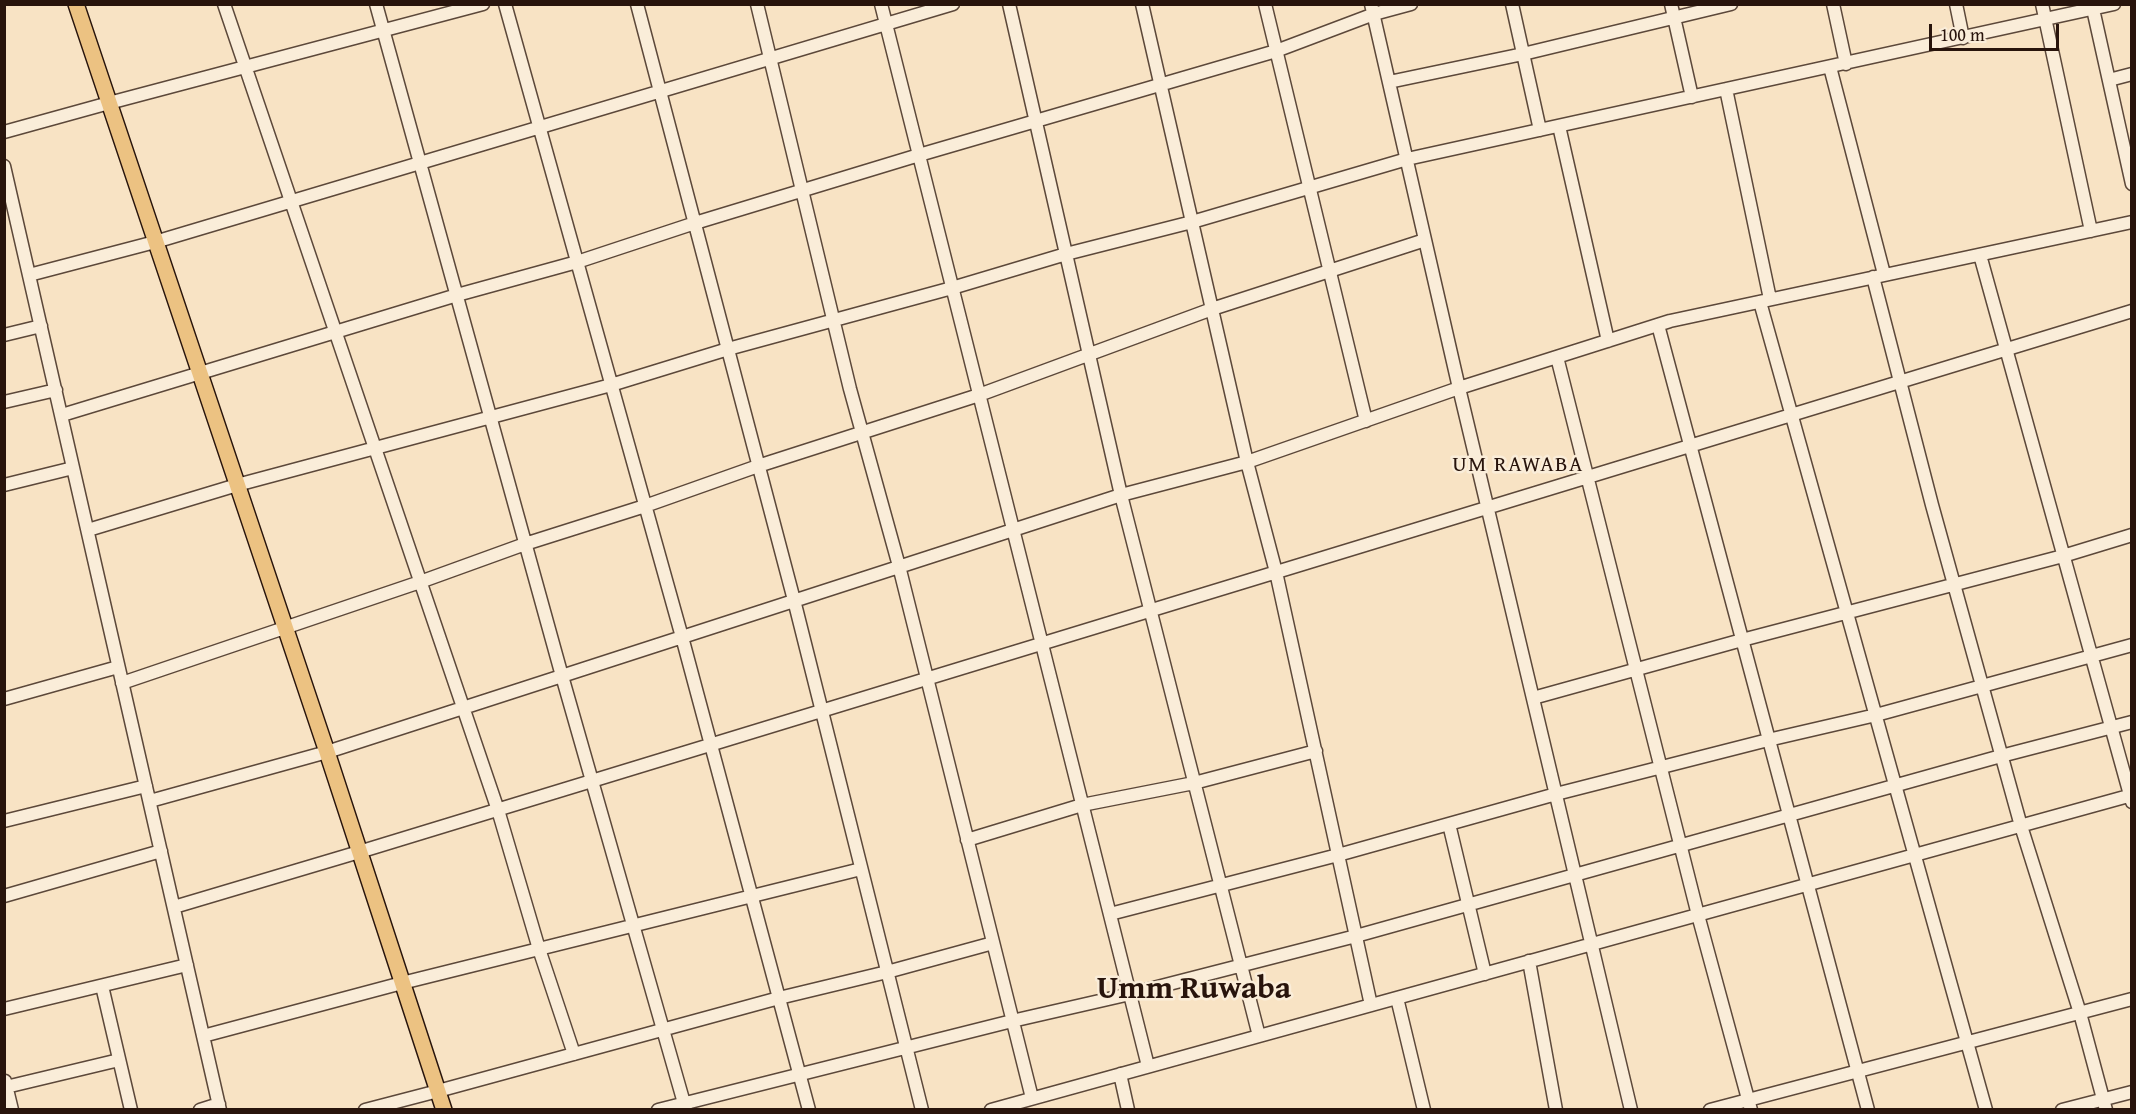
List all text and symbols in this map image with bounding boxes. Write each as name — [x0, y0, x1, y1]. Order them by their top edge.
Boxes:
scale bar — [1932, 12, 2062, 50]
text: 100 m — [1940, 21, 1985, 48]
district label: UM RAWABA — [1452, 452, 1584, 478]
district label: Umm Ruwaba — [1097, 971, 1291, 1009]

